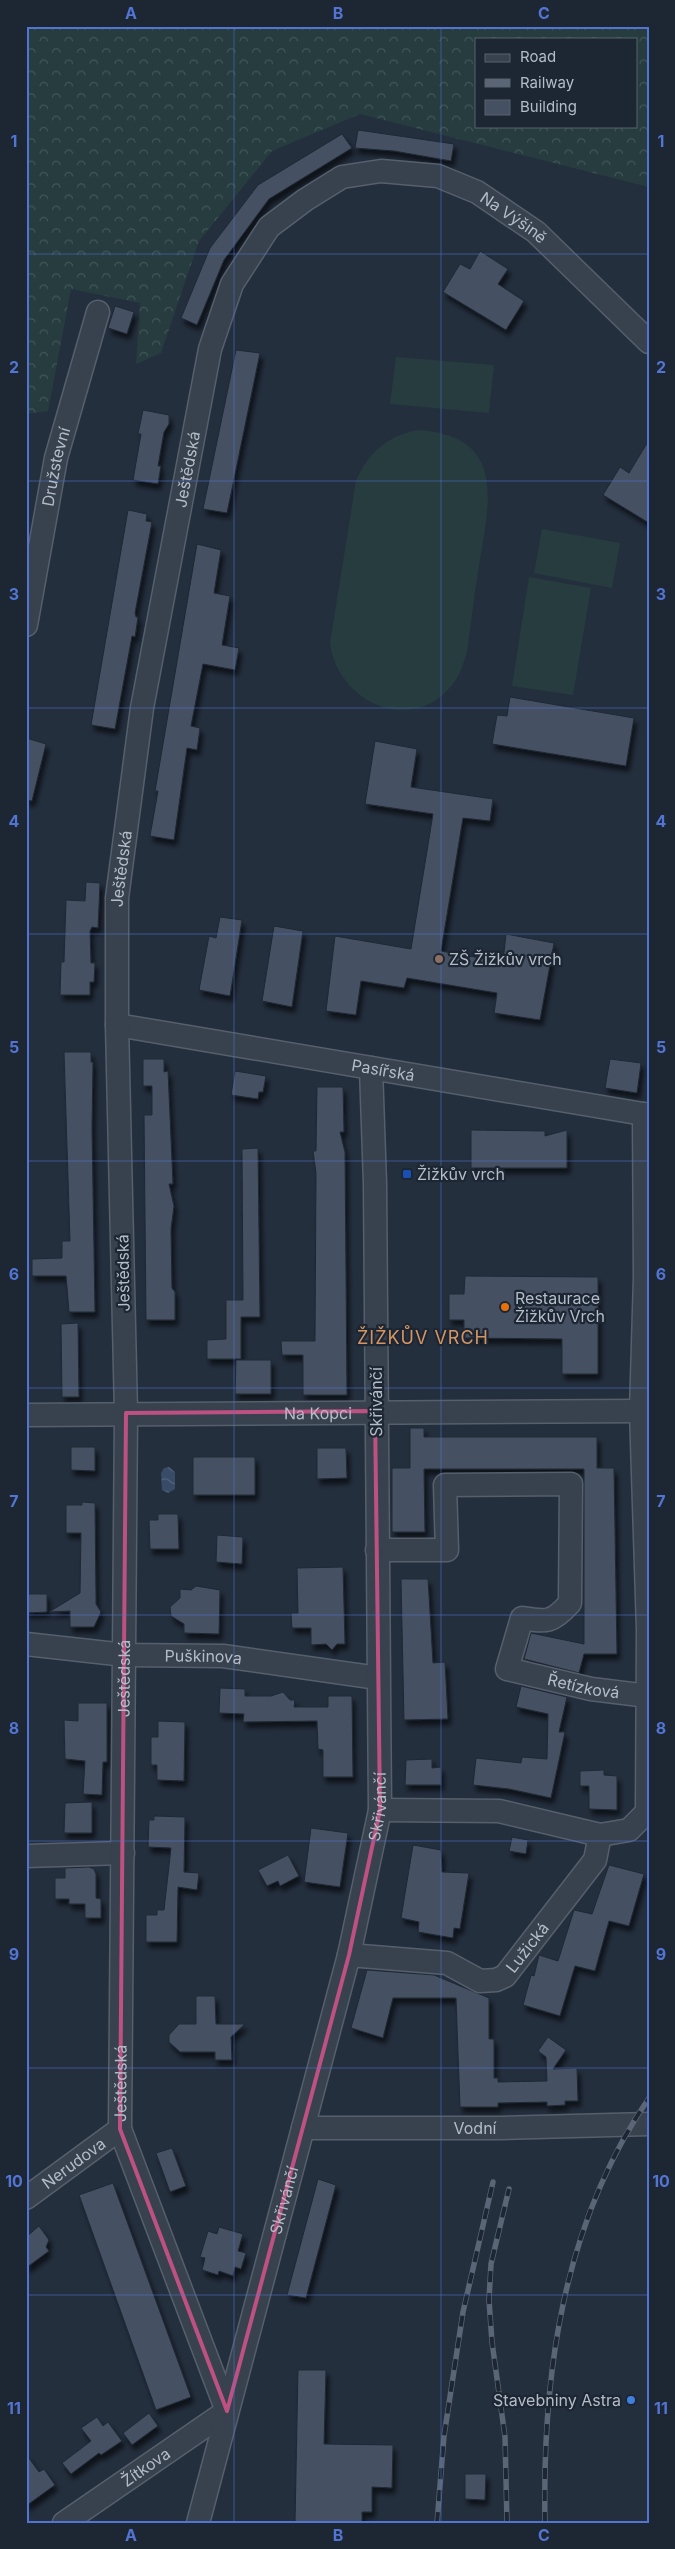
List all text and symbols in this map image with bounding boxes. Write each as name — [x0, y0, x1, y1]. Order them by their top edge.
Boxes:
text: A — [125, 3, 137, 23]
text: B — [333, 3, 343, 23]
text: C — [538, 3, 550, 23]
legend — [475, 38, 638, 128]
text: Road — [520, 47, 556, 66]
text: Railway — [520, 73, 575, 92]
text: Building — [520, 97, 577, 116]
text: 1 — [11, 131, 17, 151]
text: 1 — [658, 131, 664, 151]
street label: Na Výšině — [476, 187, 551, 247]
text: 2 — [9, 357, 19, 377]
text: 2 — [656, 357, 666, 377]
street label: Družstevní — [37, 425, 74, 508]
street label: Ještědská — [170, 430, 204, 509]
text: 3 — [9, 584, 19, 604]
text: 3 — [656, 584, 666, 604]
text: 4 — [9, 811, 20, 831]
text: 4 — [656, 811, 667, 831]
street label: Ještědská — [107, 829, 136, 907]
place label: ZŠ Žižkův vrch — [449, 949, 562, 969]
marker: ZŠ Žižkův vrch — [433, 953, 445, 965]
text: 5 — [9, 1037, 19, 1057]
text: 5 — [656, 1037, 666, 1057]
street label: Pasířská — [350, 1055, 416, 1085]
place label: Žižkův vrch — [417, 1164, 505, 1184]
marker: Žižkův vrch — [401, 1168, 413, 1180]
street label: Ještědská — [112, 1234, 134, 1312]
text: 6 — [9, 1264, 19, 1284]
text: 6 — [656, 1264, 666, 1284]
place label: Restaurace Žižkův Vrch — [515, 1288, 605, 1326]
marker: Restaurace Žižkův Vrch — [499, 1301, 511, 1313]
district label: ŽIŽKŮV VRCH — [357, 1325, 489, 1348]
street label: Skřivánčí — [366, 1367, 386, 1437]
street label: Na Kopci — [284, 1403, 352, 1423]
text: 7 — [9, 1491, 19, 1511]
text: 7 — [656, 1491, 666, 1511]
street label: Ještědská — [113, 1640, 134, 1717]
street label: Puškinova — [165, 1645, 243, 1669]
street label: Řetízková — [546, 1669, 621, 1702]
text: 8 — [9, 1718, 19, 1738]
text: 8 — [656, 1718, 666, 1738]
street label: Skřivánčí — [364, 1772, 390, 1843]
street label: Lužická — [501, 1918, 553, 1976]
text: 9 — [9, 1944, 19, 1964]
text: 9 — [656, 1944, 666, 1964]
street label: Ještědská — [110, 2045, 131, 2122]
street label: Vodní — [454, 2118, 497, 2138]
street label: Nerudova — [38, 2133, 109, 2193]
street label: Skřivánčí — [265, 2164, 302, 2236]
text: 10 — [5, 2171, 23, 2191]
text: 10 — [652, 2171, 670, 2191]
place label: Stavebniny Astra — [493, 2390, 621, 2410]
marker: Stavebniny Astra — [625, 2394, 637, 2406]
text: 11 — [7, 2398, 21, 2418]
text: 11 — [654, 2398, 668, 2418]
street label: Žítkova — [117, 2443, 174, 2491]
text: A — [125, 2525, 137, 2545]
text: B — [333, 2525, 343, 2545]
text: C — [538, 2525, 550, 2545]

